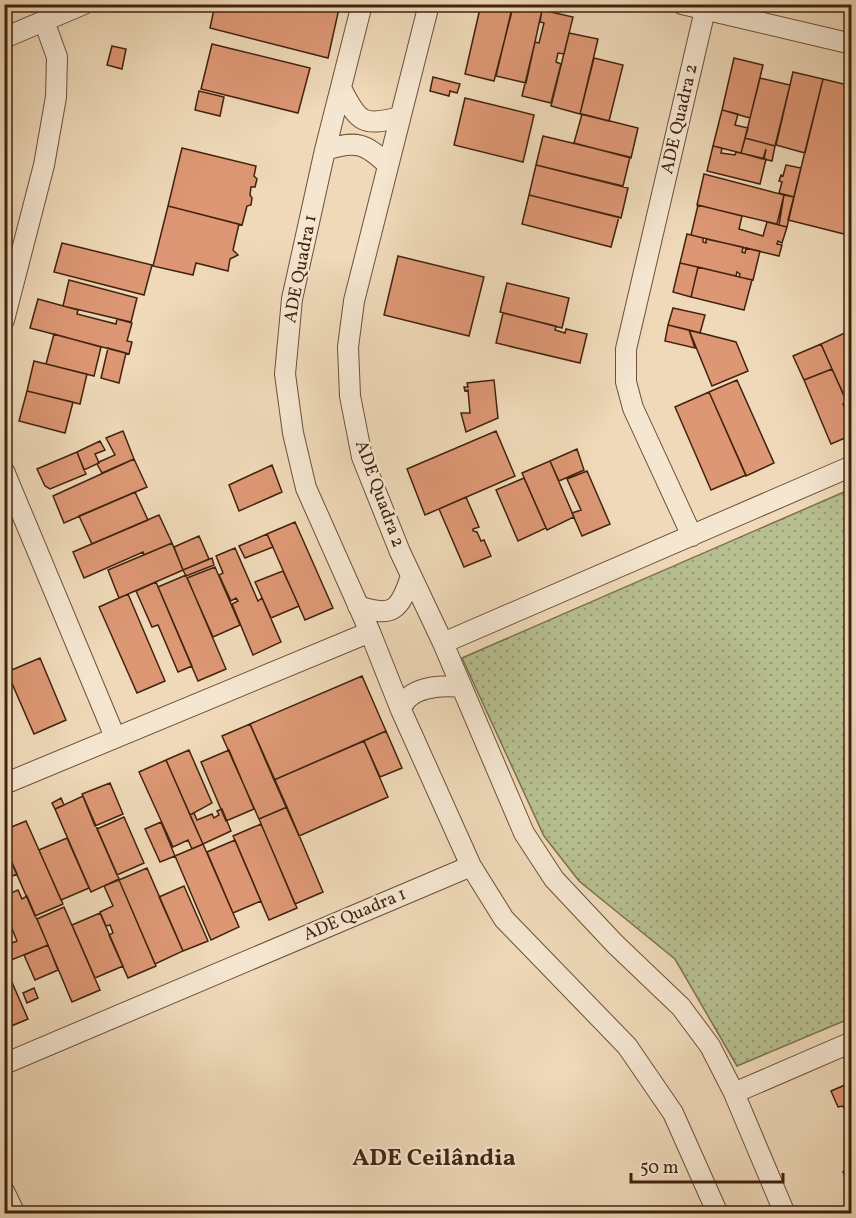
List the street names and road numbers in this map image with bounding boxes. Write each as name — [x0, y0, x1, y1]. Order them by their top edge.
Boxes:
street label: ADE Quadra 2 — [655, 61, 705, 177]
street label: ADE Quadra 1 — [278, 213, 324, 325]
street label: ADE Quadra 2 — [348, 437, 410, 551]
street label: ADE Quadra 1 — [300, 882, 410, 948]

